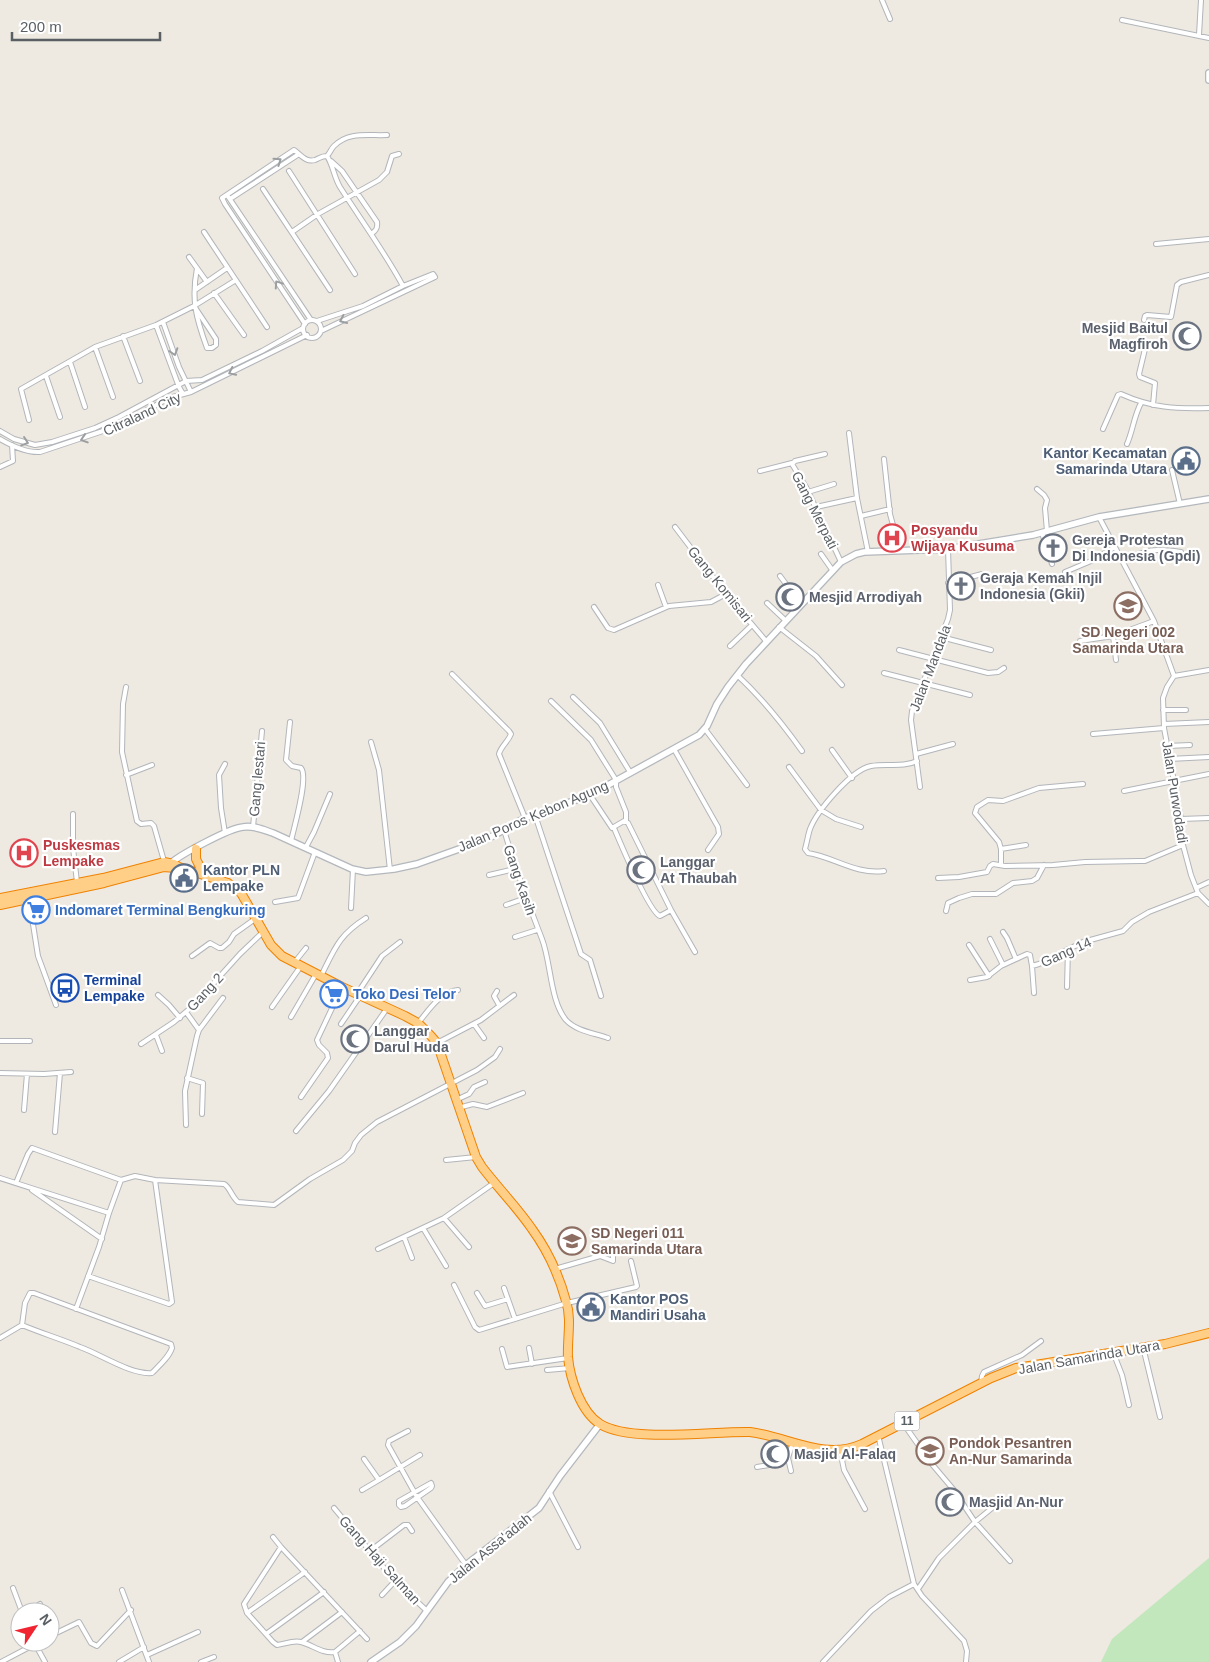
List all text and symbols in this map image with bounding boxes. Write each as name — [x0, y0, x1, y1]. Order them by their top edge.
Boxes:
scale bar — [12, 10, 160, 42]
text: 200 m — [20, 18, 62, 35]
one-way arrow — [272, 158, 282, 167]
one-way arrow — [274, 280, 284, 289]
one-way arrow — [339, 314, 348, 325]
place label: Mesjid Baitul Magfiroh — [1082, 320, 1168, 352]
mosque icon: Mesjid Baitul Magfiroh — [1172, 321, 1202, 351]
one-way arrow — [168, 347, 178, 355]
one-way arrow — [228, 366, 237, 376]
street label: Citraland City — [101, 389, 183, 439]
one-way arrow — [80, 433, 89, 443]
one-way arrow — [21, 437, 29, 447]
place label: Kantor Kecamatan Samarinda Utara — [1043, 445, 1167, 477]
public building icon: Kantor Kecamatan Samarinda Utara — [1171, 446, 1201, 476]
street label: Gang Merpati — [789, 469, 841, 551]
place label: Posyandu Wijaya Kusuma — [911, 522, 1015, 554]
hospital icon: Posyandu Wijaya Kusuma — [877, 523, 907, 553]
place label: Gereja Protestan Di Indonesia (Gpdi) — [1072, 532, 1200, 564]
church icon: Gereja Protestan Di Indonesia (Gpdi) — [1038, 533, 1068, 563]
street label: Gang Komisari — [685, 543, 755, 625]
place label: Geraja Kemah Injil Indonesia (Gkii) — [980, 570, 1102, 602]
church icon: Geraja Kemah Injil Indonesia (Gkii) — [946, 571, 976, 601]
mosque icon: Mesjid Arrodiyah — [775, 582, 805, 612]
place label: Mesjid Arrodiyah — [809, 589, 922, 605]
school or university icon: SD Negeri 002 Samarinda Utara — [1113, 591, 1143, 621]
street label: Jalan Mandala — [906, 622, 954, 713]
place label: SD Negeri 002 Samarinda Utara — [1072, 624, 1184, 656]
street label: Jalan Purwodadi — [1159, 740, 1191, 844]
street label: Gang lestari — [246, 741, 268, 817]
street label: Jalan Poros Kebon Agung — [455, 777, 611, 855]
place label: Puskesmas Lempake — [43, 837, 120, 869]
hospital icon: Puskesmas Lempake — [9, 838, 39, 868]
street label: Gang Kasih — [501, 843, 539, 917]
place label: Langgar At Thaubah — [660, 854, 737, 886]
mosque icon: Langgar At Thaubah — [626, 855, 656, 885]
place label: Kantor PLN Lempake — [203, 862, 280, 894]
public building icon: Kantor PLN Lempake — [169, 863, 199, 893]
supermarket icon: Indomaret Terminal Bengkuring — [21, 895, 51, 925]
place label: Indomaret Terminal Bengkuring — [55, 902, 266, 918]
street label: Gang 14 — [1038, 934, 1094, 970]
street label: Gang 2 — [183, 970, 227, 1014]
place label: Terminal Lempake — [84, 972, 145, 1004]
bus stop icon: Terminal Lempake — [50, 973, 80, 1003]
supermarket icon: Toko Desi Telor — [319, 979, 349, 1009]
place label: Toko Desi Telor — [353, 986, 456, 1002]
place label: Langgar Darul Huda — [374, 1023, 449, 1055]
mosque icon: Langgar Darul Huda — [340, 1024, 370, 1054]
place label: SD Negeri 011 Samarinda Utara — [591, 1225, 702, 1257]
school or university icon: SD Negeri 011 Samarinda Utara — [557, 1226, 587, 1256]
place label: Kantor POS Mandiri Usaha — [610, 1291, 706, 1323]
public building icon: Kantor POS Mandiri Usaha — [576, 1292, 606, 1322]
street label: Jalan Samarinda Utara — [1017, 1337, 1161, 1377]
road number: 11 — [894, 1412, 920, 1430]
place label: Pondok Pesantren An-Nur Samarinda — [949, 1435, 1072, 1467]
school or university icon: Pondok Pesantren An-Nur Samarinda — [915, 1436, 945, 1466]
mosque icon: Masjid Al-Falaq — [760, 1439, 790, 1469]
place label: Masjid Al-Falaq — [794, 1446, 896, 1462]
mosque icon: Masjid An-Nur — [935, 1487, 965, 1517]
place label: Masjid An-Nur — [969, 1494, 1064, 1510]
street label: Jalan Assa'adah — [446, 1510, 534, 1586]
street label: Gang Haji Salman — [336, 1512, 424, 1608]
north arrow — [10, 1602, 60, 1652]
text: N — [36, 1611, 55, 1628]

